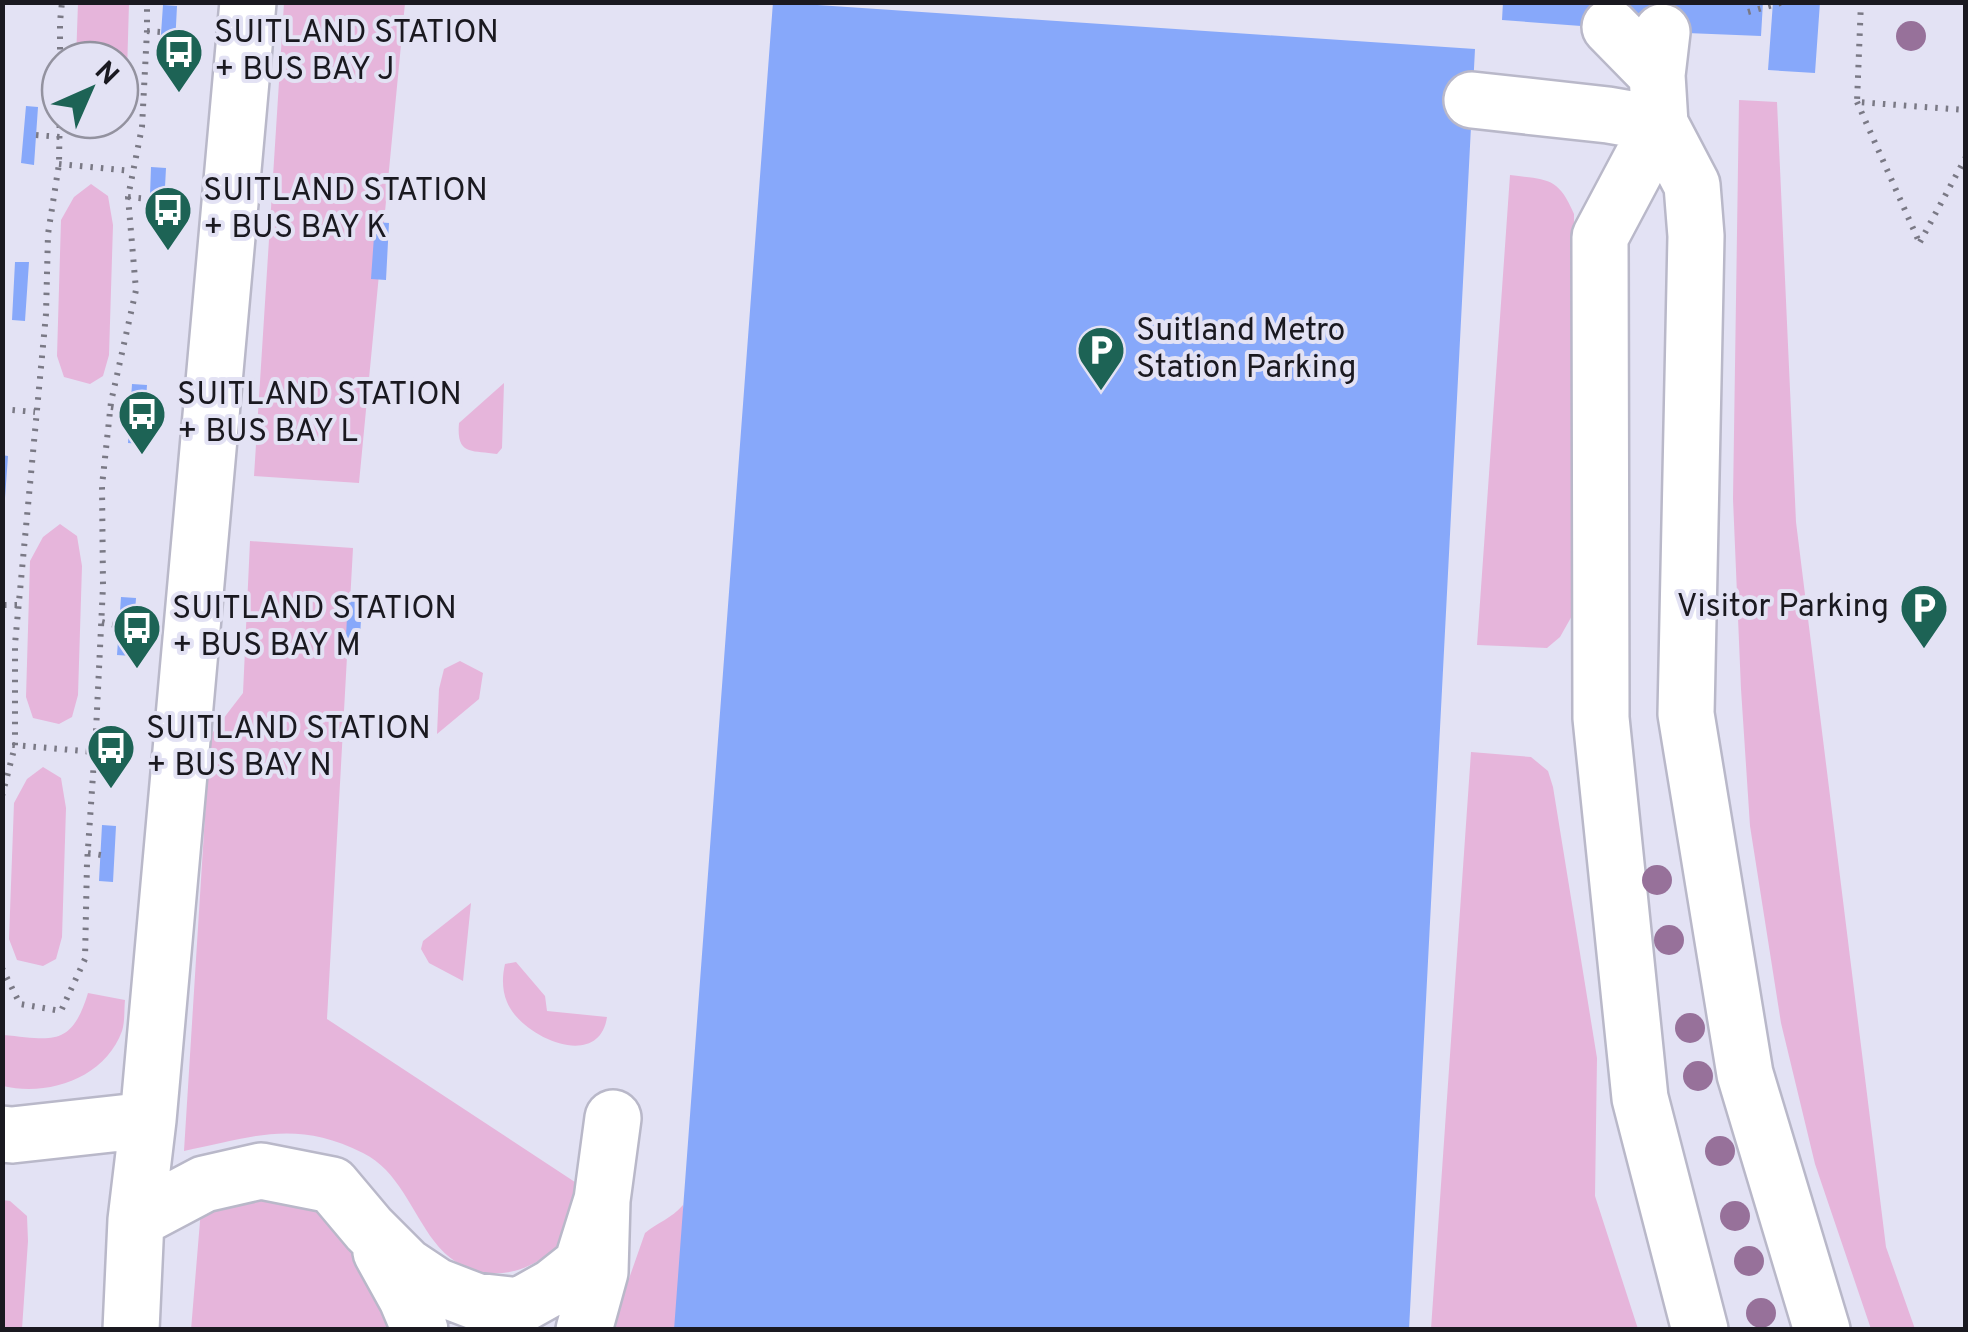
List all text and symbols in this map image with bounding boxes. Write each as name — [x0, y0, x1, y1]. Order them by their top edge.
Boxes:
place label: SUITLAND STATION + BUS BAY J — [214, 14, 499, 91]
bus stop icon: SUITLAND STATION + BUS BAY J — [153, 26, 205, 94]
north arrow — [40, 40, 140, 140]
text: N — [86, 55, 125, 94]
place label: SUITLAND STATION + BUS BAY K — [203, 172, 488, 249]
bus stop icon: SUITLAND STATION + BUS BAY K — [142, 184, 194, 252]
place label: Suitland Metro Station Parking — [1136, 312, 1356, 389]
parking icon: Suitland Metro Station Parking — [1075, 324, 1127, 392]
place label: SUITLAND STATION + BUS BAY L — [177, 376, 462, 453]
bus stop icon: SUITLAND STATION + BUS BAY L — [116, 388, 168, 456]
parking icon: Visitor Parking — [1898, 582, 1950, 650]
place label: Visitor Parking — [1677, 588, 1889, 628]
place label: SUITLAND STATION + BUS BAY M — [172, 590, 457, 667]
bus stop icon: SUITLAND STATION + BUS BAY M — [111, 602, 163, 670]
place label: SUITLAND STATION + BUS BAY N — [146, 710, 431, 787]
bus stop icon: SUITLAND STATION + BUS BAY N — [85, 722, 137, 790]

